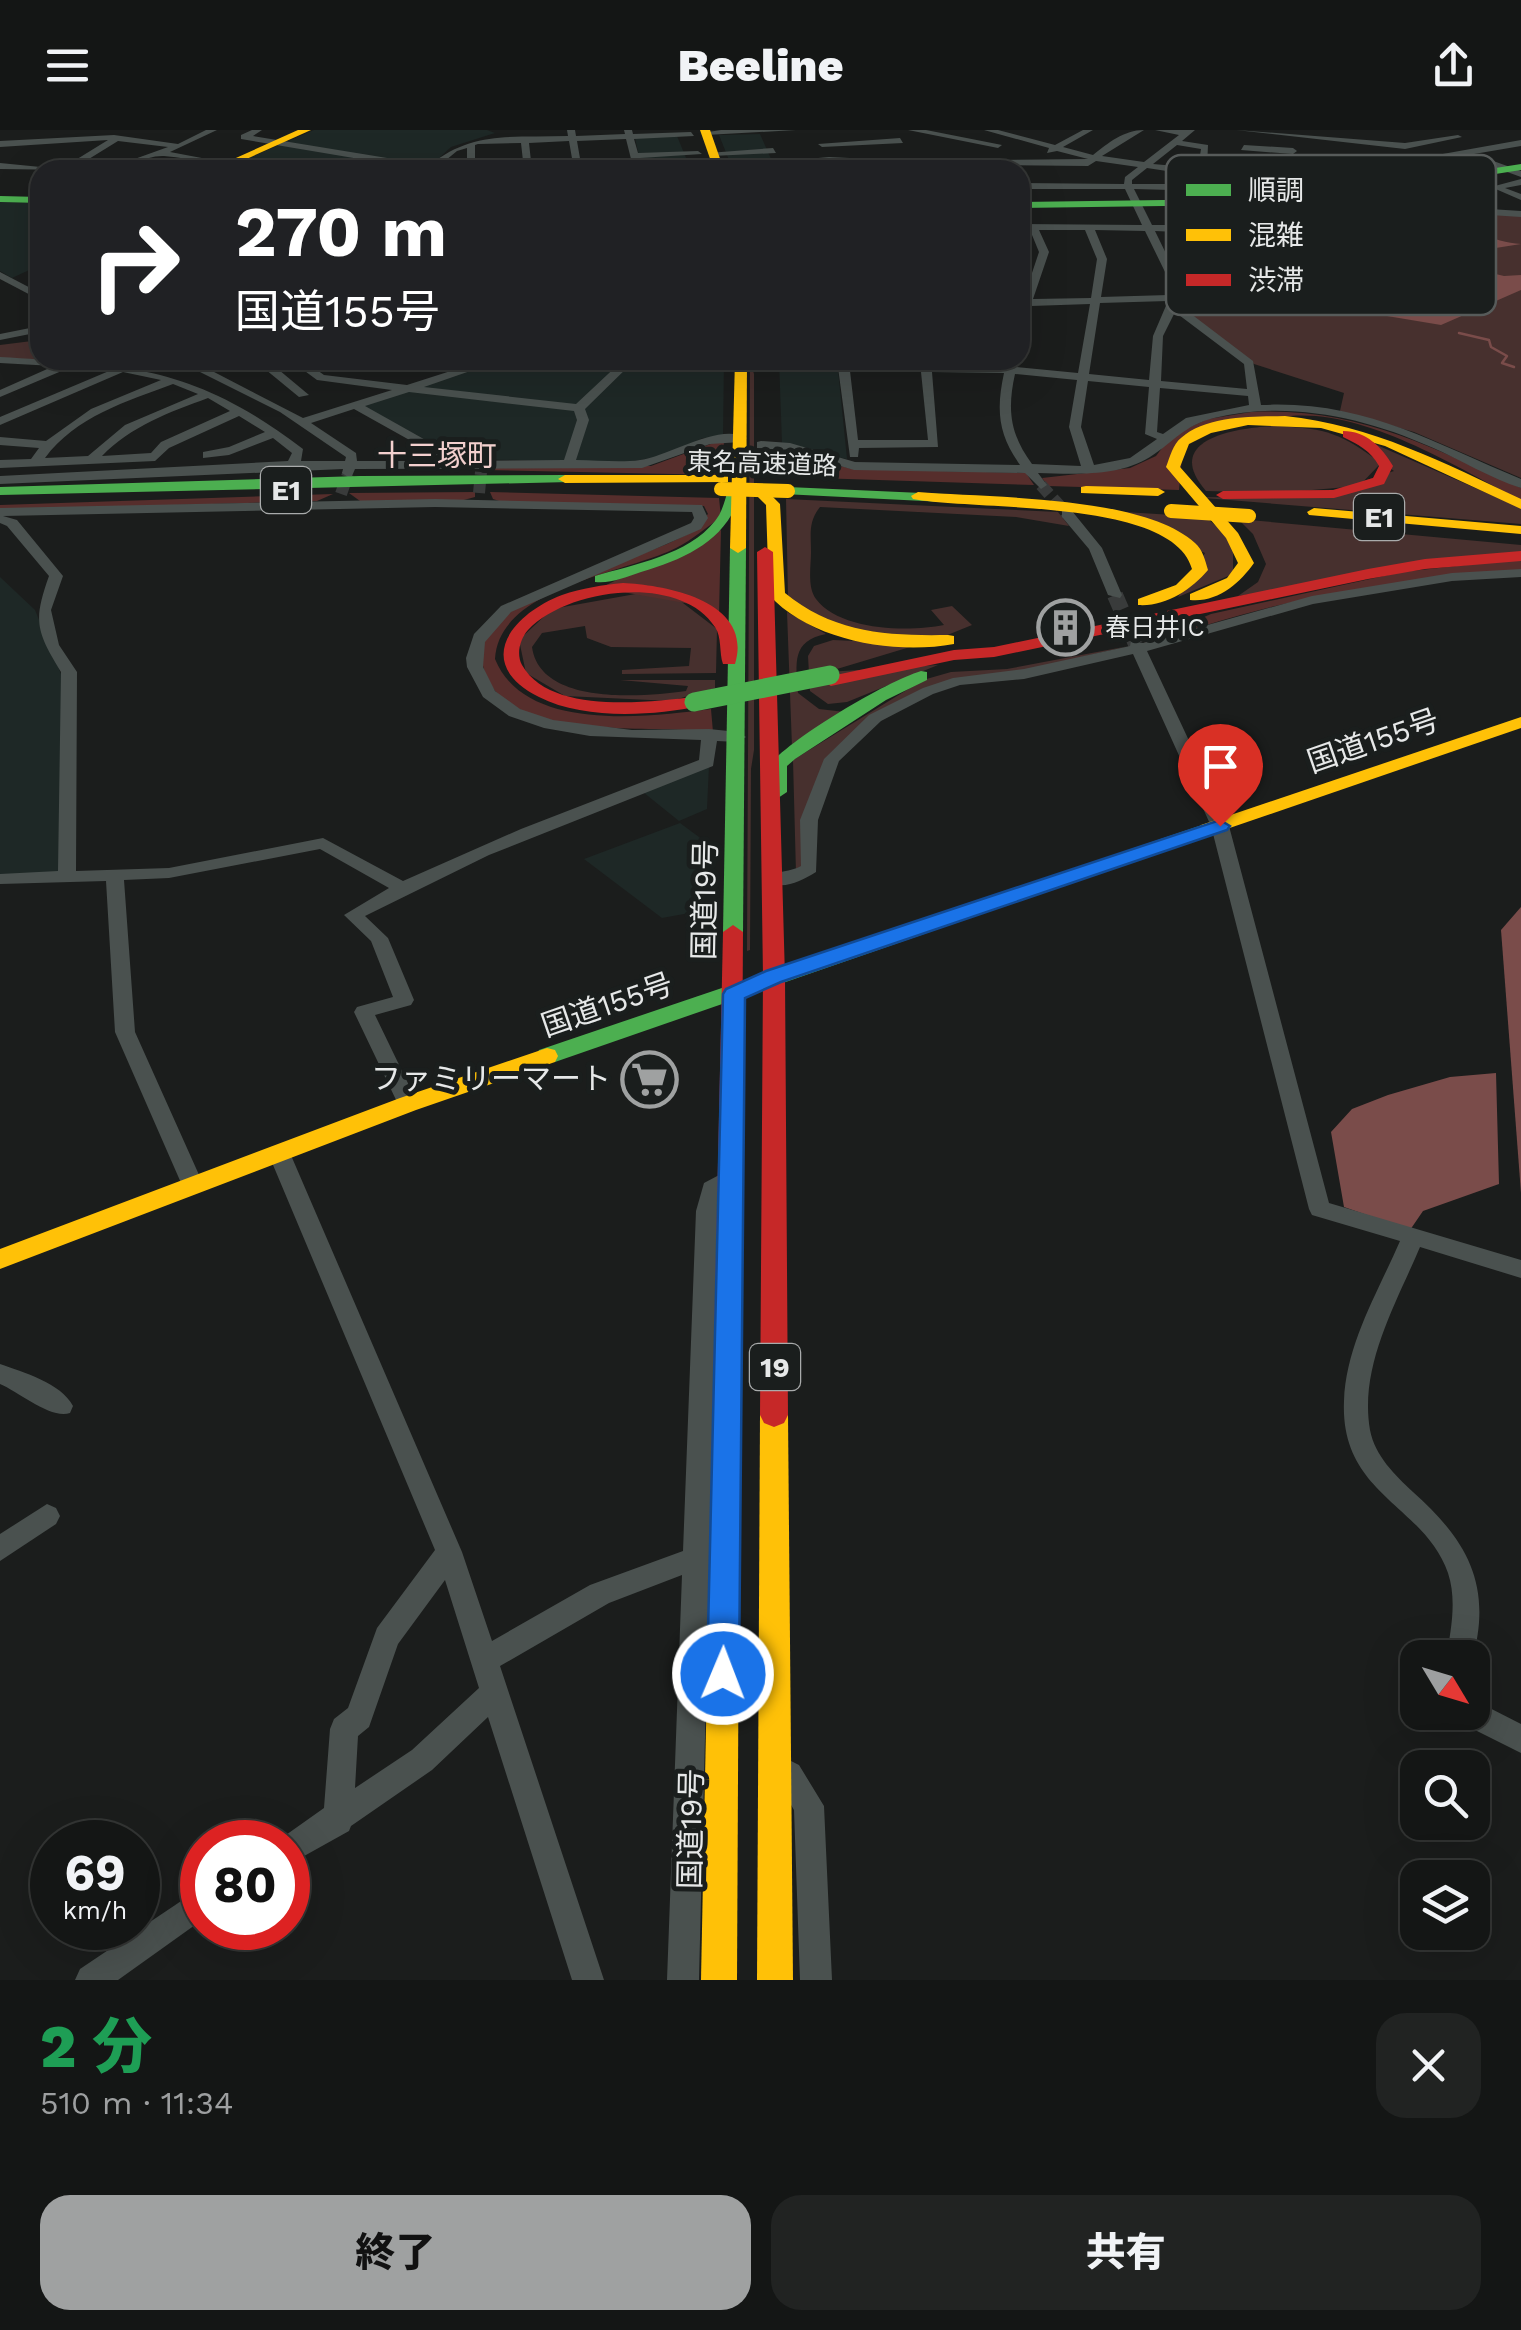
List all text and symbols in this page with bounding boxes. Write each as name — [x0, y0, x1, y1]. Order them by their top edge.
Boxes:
icon: menu — [40, 38, 95, 93]
icon: share — [1426, 38, 1481, 93]
text: Beeline — [678, 39, 843, 92]
legend — [1166, 155, 1496, 315]
text: 順調 — [1248, 174, 1304, 207]
text: 270 m — [235, 191, 447, 273]
icon: right — [70, 200, 200, 330]
text: 混雑 — [1248, 219, 1304, 252]
text: 渋滞 — [1248, 264, 1304, 297]
text: 国道155号 — [235, 285, 440, 338]
district label: 十三塚町 — [377, 438, 497, 473]
street label: 東名高速道路 — [687, 446, 837, 481]
road number: E1 — [261, 467, 311, 513]
road number: E1 — [1354, 494, 1404, 540]
building icon: 春日井IC — [1036, 597, 1096, 657]
place label: 春日井IC — [1105, 613, 1205, 642]
street label: 国道155号 — [1303, 702, 1443, 779]
pin — [1178, 724, 1263, 827]
icon: arrive — [1193, 739, 1248, 794]
street label: 国道19号 — [686, 840, 723, 960]
street label: 国道155号 — [537, 966, 677, 1043]
supermarket icon: ファミリーマート — [620, 1049, 680, 1109]
place label: ファミリーマート — [371, 1061, 611, 1096]
road number: 19 — [750, 1344, 800, 1390]
position arrow — [671, 1622, 775, 1726]
north arrow — [1400, 1640, 1490, 1730]
map controls — [1400, 1640, 1490, 1950]
button: search — [1400, 1750, 1490, 1840]
street label: 国道19号 — [672, 1769, 709, 1889]
speed limit sign: 80 — [180, 1820, 310, 1950]
text: 69 — [64, 1843, 126, 1902]
button: layers — [1400, 1860, 1490, 1950]
text: km/h — [63, 1896, 127, 1925]
text: 2 分 — [40, 2011, 152, 2082]
button: close — [1376, 2013, 1481, 2118]
text: 510 m · 11:34 — [40, 2084, 233, 2122]
button: 終了 — [40, 2195, 751, 2310]
button: 共有 — [771, 2195, 1481, 2310]

